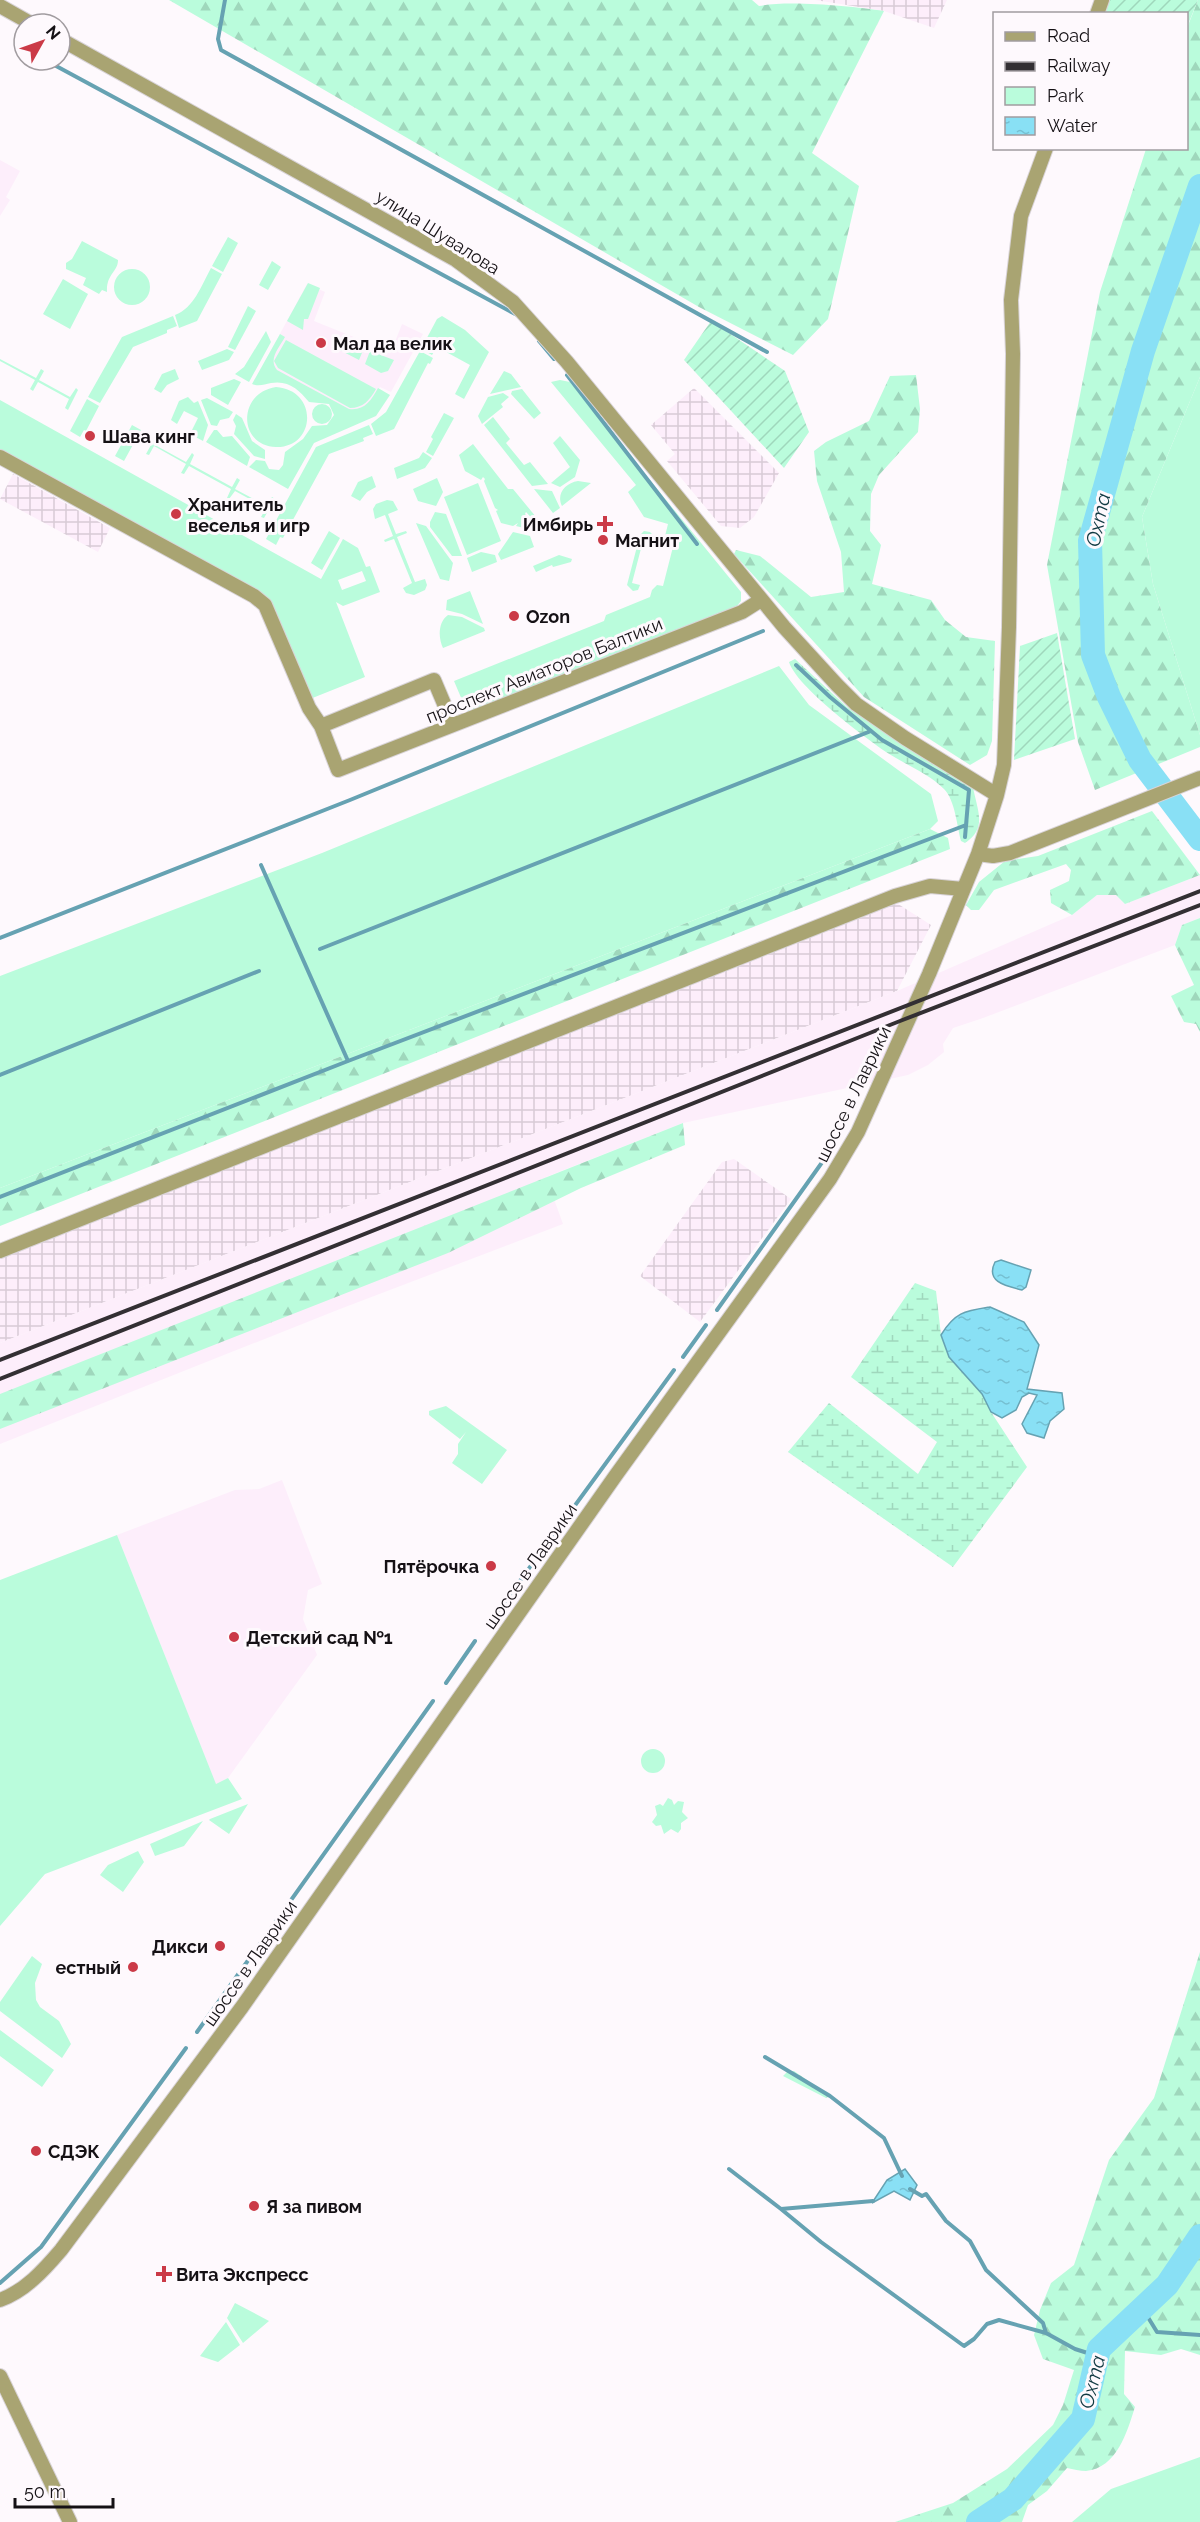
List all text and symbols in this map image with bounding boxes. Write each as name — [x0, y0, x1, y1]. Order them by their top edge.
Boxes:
north arrow — [12, 12, 72, 72]
legend — [993, 12, 1188, 150]
text: N — [42, 22, 64, 43]
text: Road — [1047, 25, 1090, 46]
text: Railway — [1047, 55, 1111, 76]
text: Park — [1047, 85, 1084, 106]
text: Water — [1047, 115, 1098, 136]
street label: улица Шувалова — [372, 185, 504, 279]
place label: Мал да велик — [333, 333, 453, 354]
marker: Мал да велик — [314, 336, 328, 350]
place label: Шава кинг — [102, 426, 195, 447]
marker: Шава кинг — [83, 429, 97, 443]
water label: Охта — [1081, 491, 1115, 549]
place label: Хранитель веселья и игр — [187, 494, 310, 536]
marker: Хранитель веселья и игр — [169, 507, 183, 521]
place label: Имбирь — [523, 514, 593, 535]
marker: Имбирь — [598, 517, 612, 531]
place label: Магнит — [615, 530, 679, 551]
marker: Магнит — [596, 533, 610, 547]
place label: Ozon — [526, 606, 570, 627]
marker: Ozon — [507, 609, 521, 623]
street label: проспект Авиаторов Балтики — [423, 613, 665, 727]
street label: шоссе в Лаврики — [811, 1023, 895, 1165]
street label: шоссе в Лаврики — [479, 1499, 581, 1633]
place label: Пятёрочка — [383, 1556, 479, 1577]
marker: Пятёрочка — [484, 1559, 498, 1573]
place label: Детский сад №1 — [246, 1627, 393, 1648]
marker: Детский сад №1 — [227, 1630, 241, 1644]
street label: шоссе в Лаврики — [199, 1896, 301, 2030]
place label: Дикси — [152, 1936, 208, 1957]
marker: Дикси — [213, 1939, 227, 1953]
place label: естный — [56, 1957, 121, 1978]
marker: естный — [126, 1960, 140, 1974]
place label: СДЭК — [48, 2141, 100, 2162]
marker: СДЭК — [29, 2144, 43, 2158]
place label: Я за пивом — [266, 2196, 362, 2217]
marker: Я за пивом — [247, 2199, 261, 2213]
place label: Вита Экспресс — [176, 2264, 309, 2285]
marker: Вита Экспресс — [157, 2267, 171, 2281]
water label: Охта — [1074, 2353, 1110, 2411]
scale bar — [15, 2471, 112, 2509]
text: 50 m — [24, 2481, 66, 2502]

